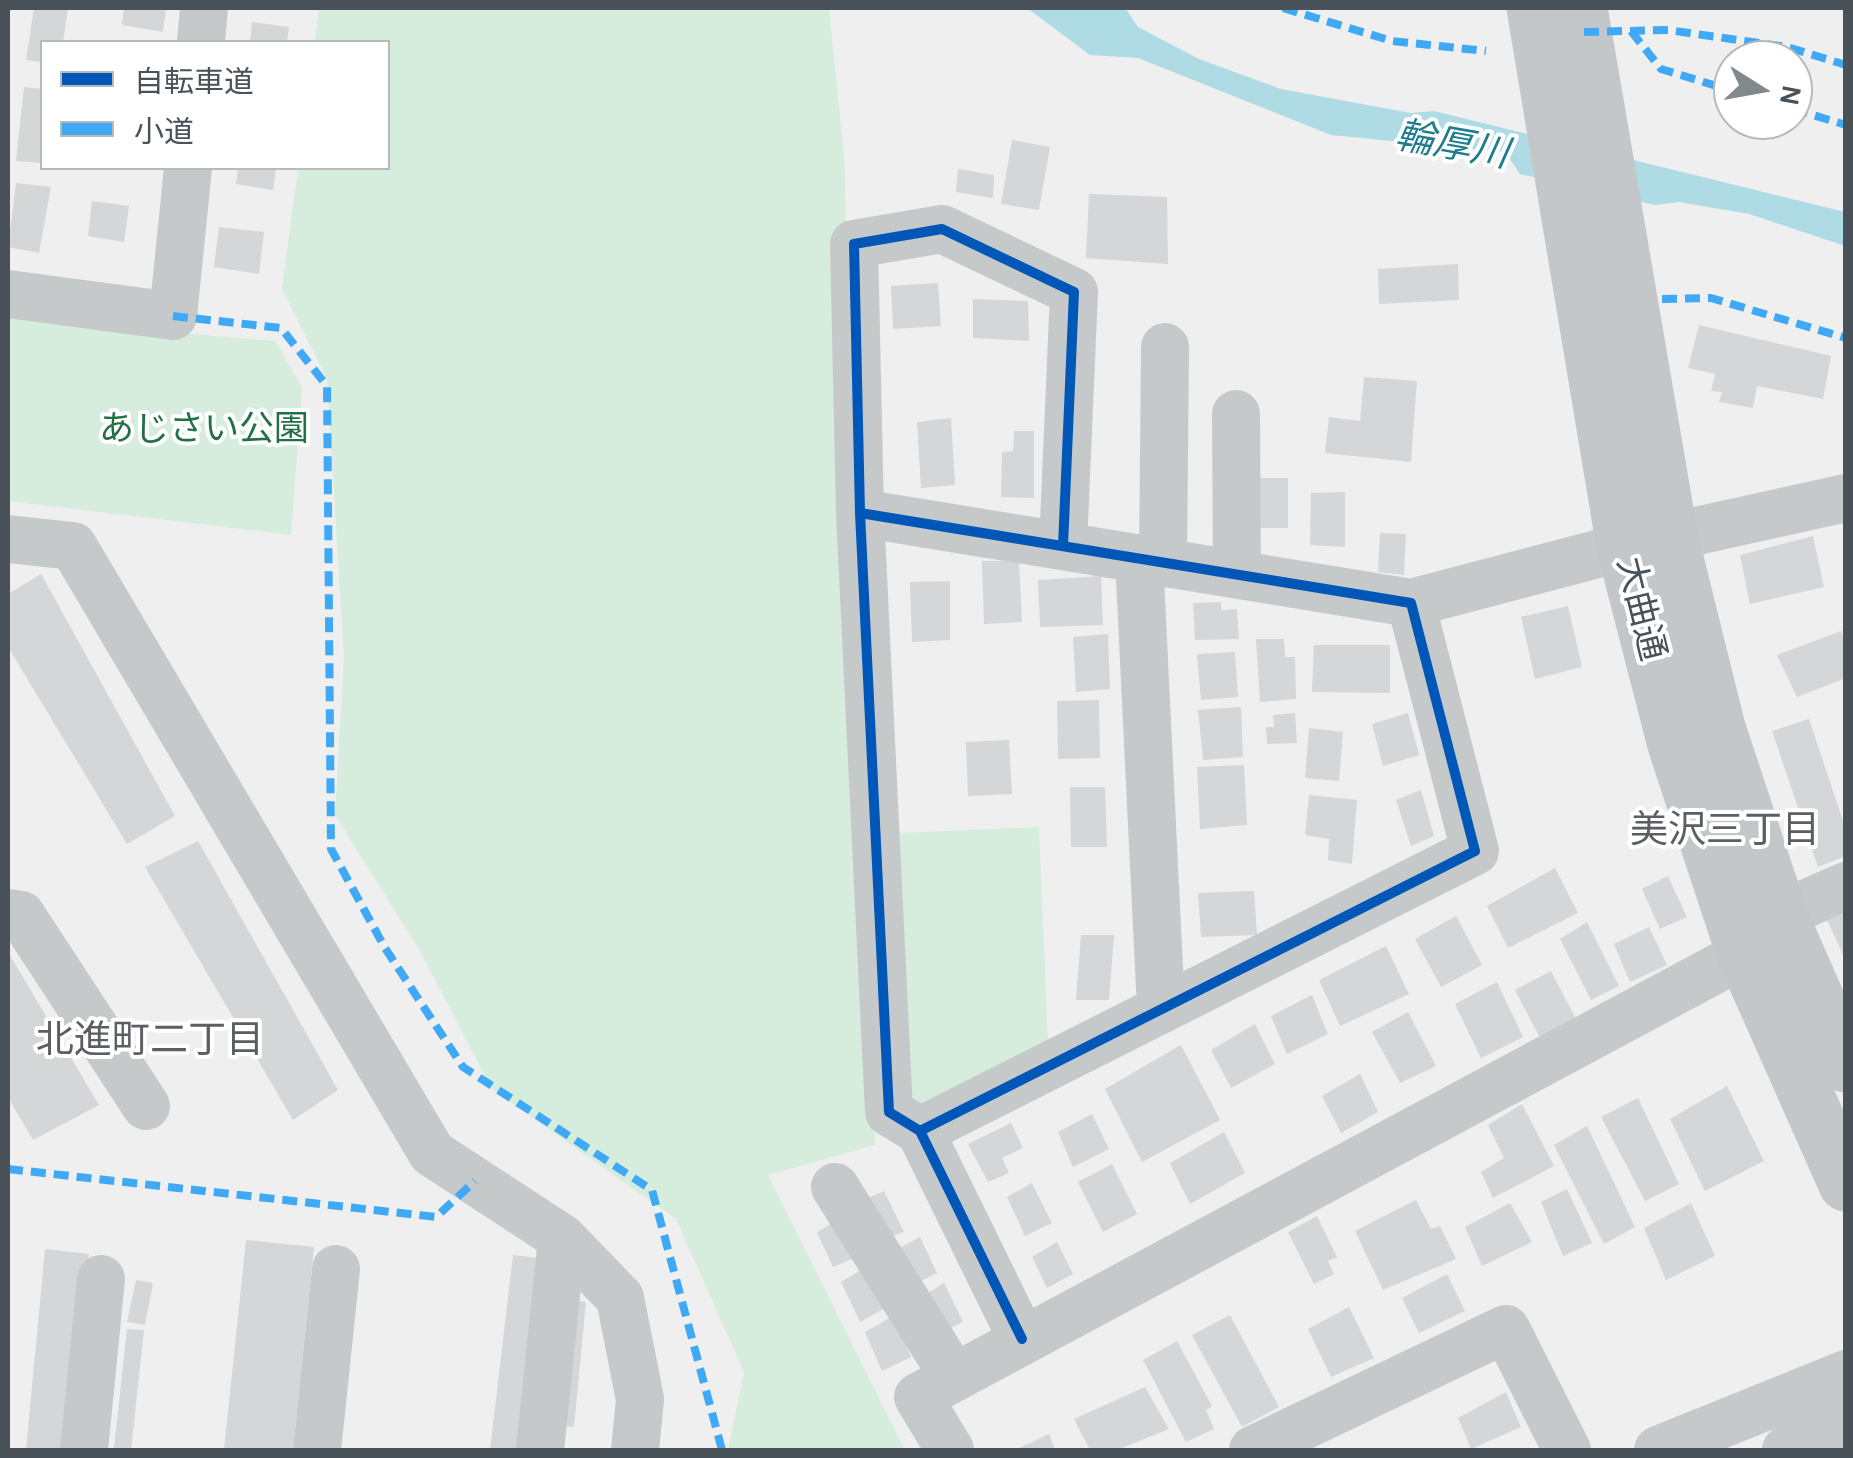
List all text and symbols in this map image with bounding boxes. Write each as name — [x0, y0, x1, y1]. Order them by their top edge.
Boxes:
legend — [40, 40, 390, 170]
north arrow — [1713, 40, 1813, 140]
text: 自転車道 — [134, 64, 254, 100]
text: N — [1773, 82, 1809, 108]
text: 小道 — [134, 114, 194, 150]
water label: 輪厚川 — [1392, 114, 1512, 178]
park label: あじさい公園 — [99, 409, 309, 451]
street label: 大曲通 — [1607, 553, 1673, 665]
district label: 美沢三丁目 — [1630, 808, 1820, 854]
district label: 北進町二丁目 — [36, 1018, 264, 1064]

